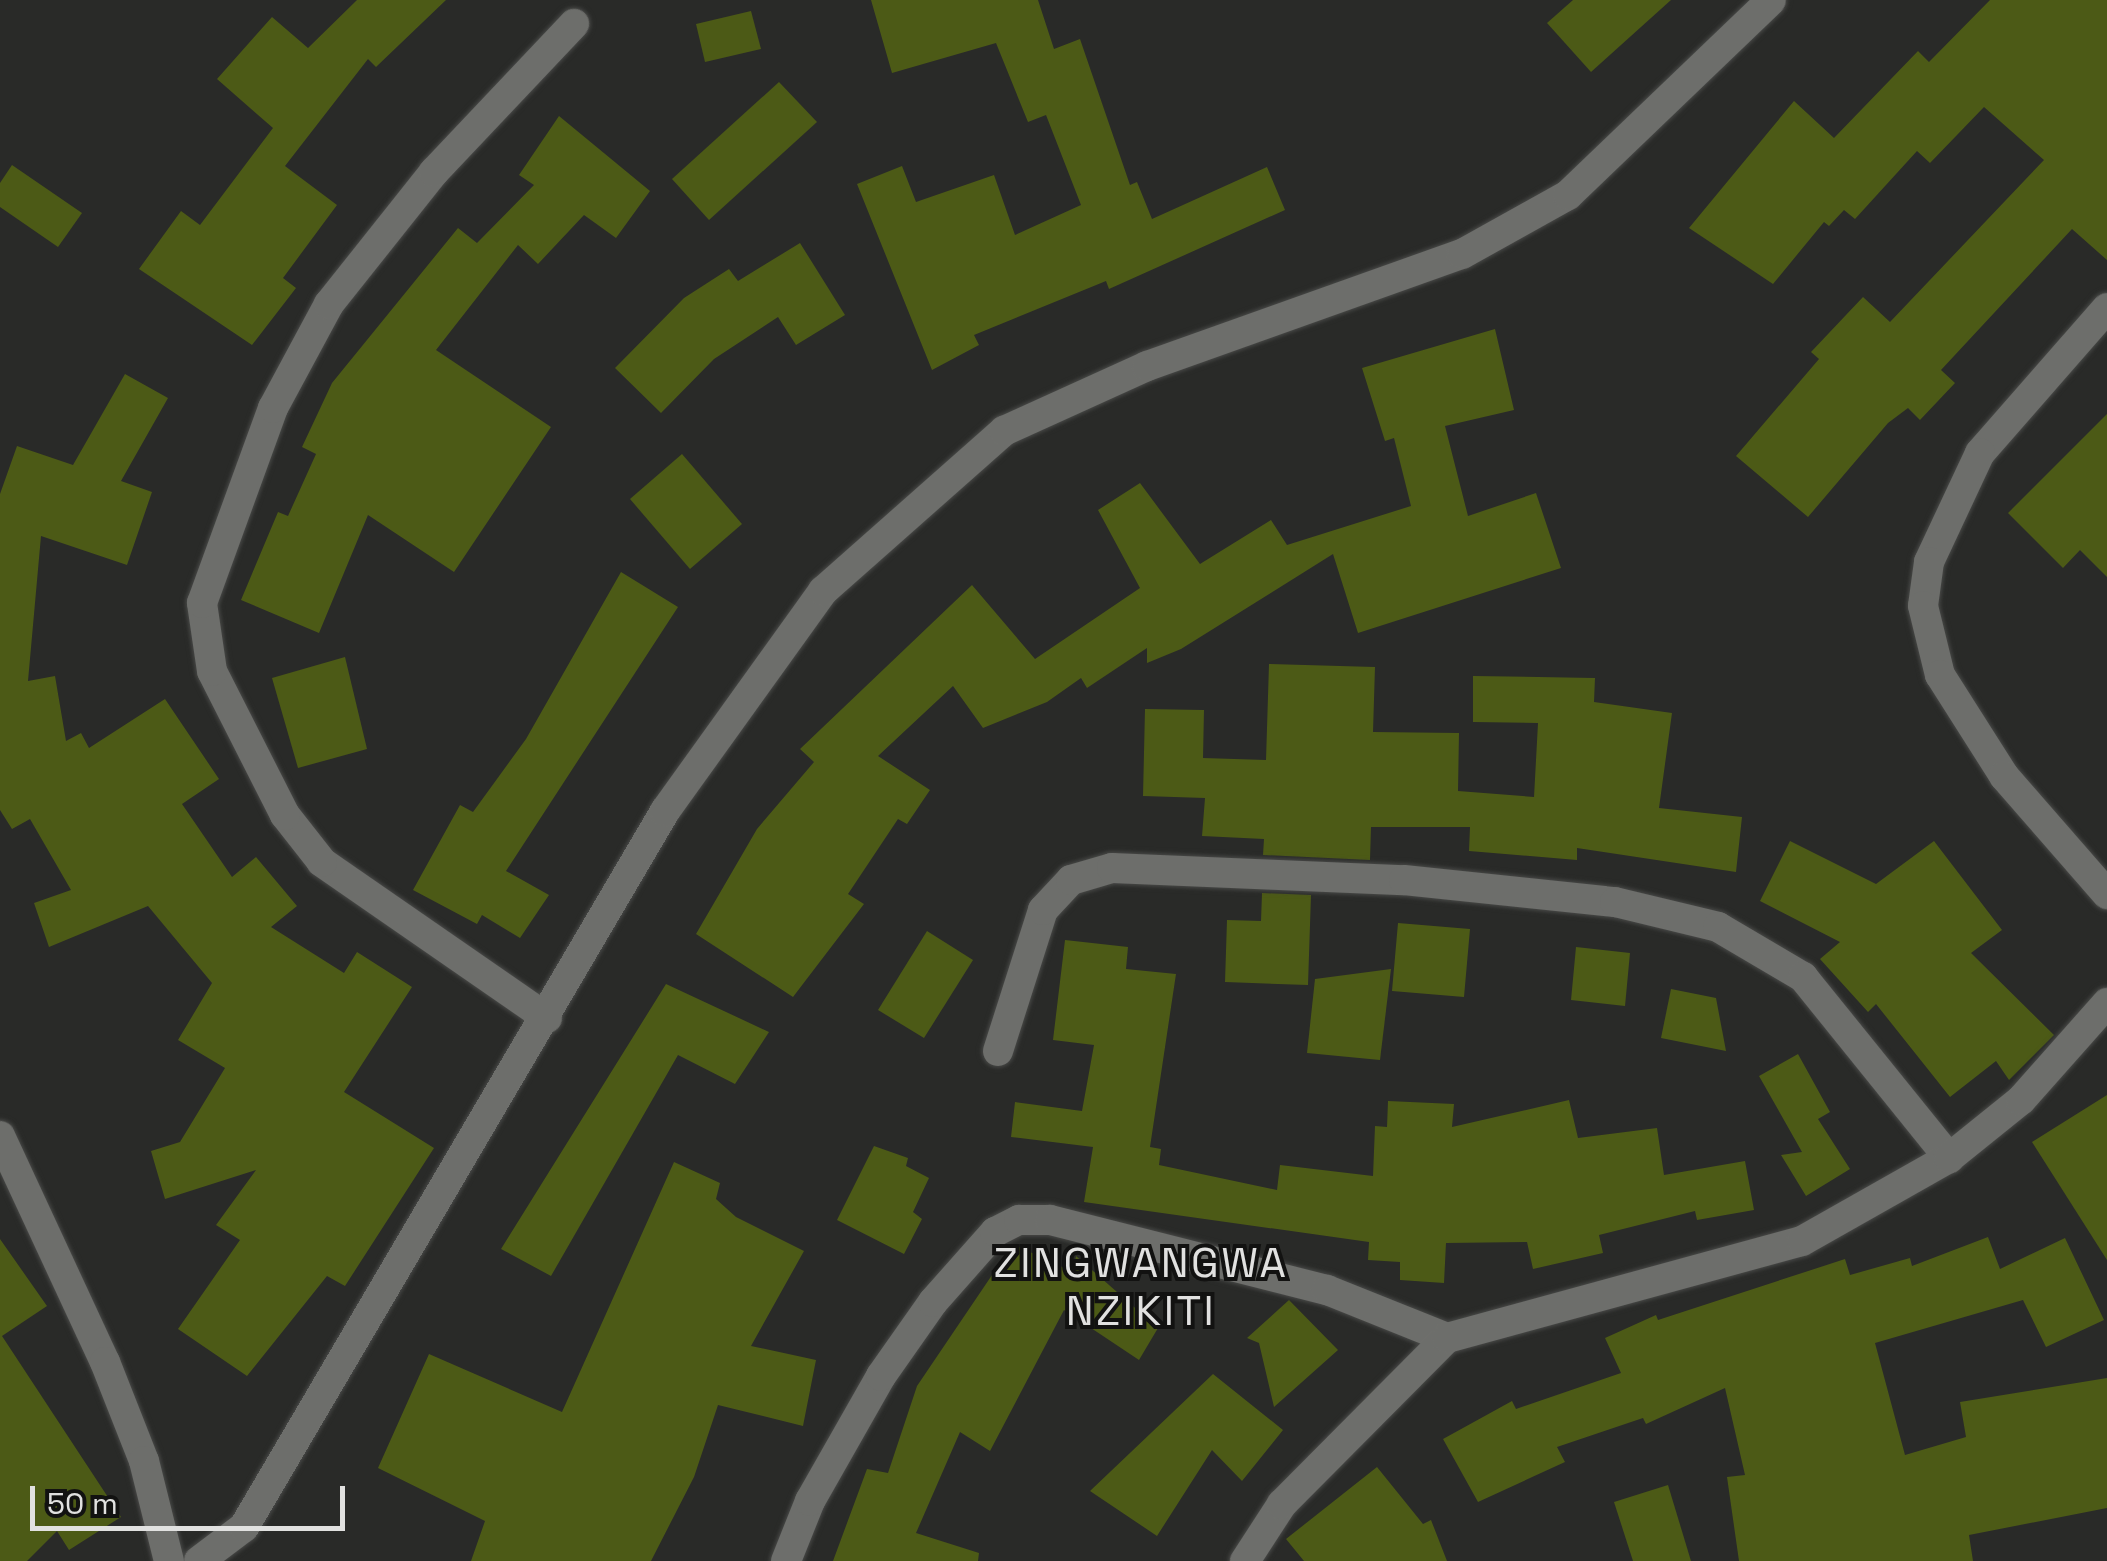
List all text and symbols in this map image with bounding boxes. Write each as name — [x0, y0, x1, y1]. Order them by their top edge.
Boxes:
district label: ZINGWANGWA NZIKITI — [994, 1238, 1288, 1336]
scale bar — [35, 1466, 350, 1528]
text: 50 m — [47, 1484, 118, 1523]

